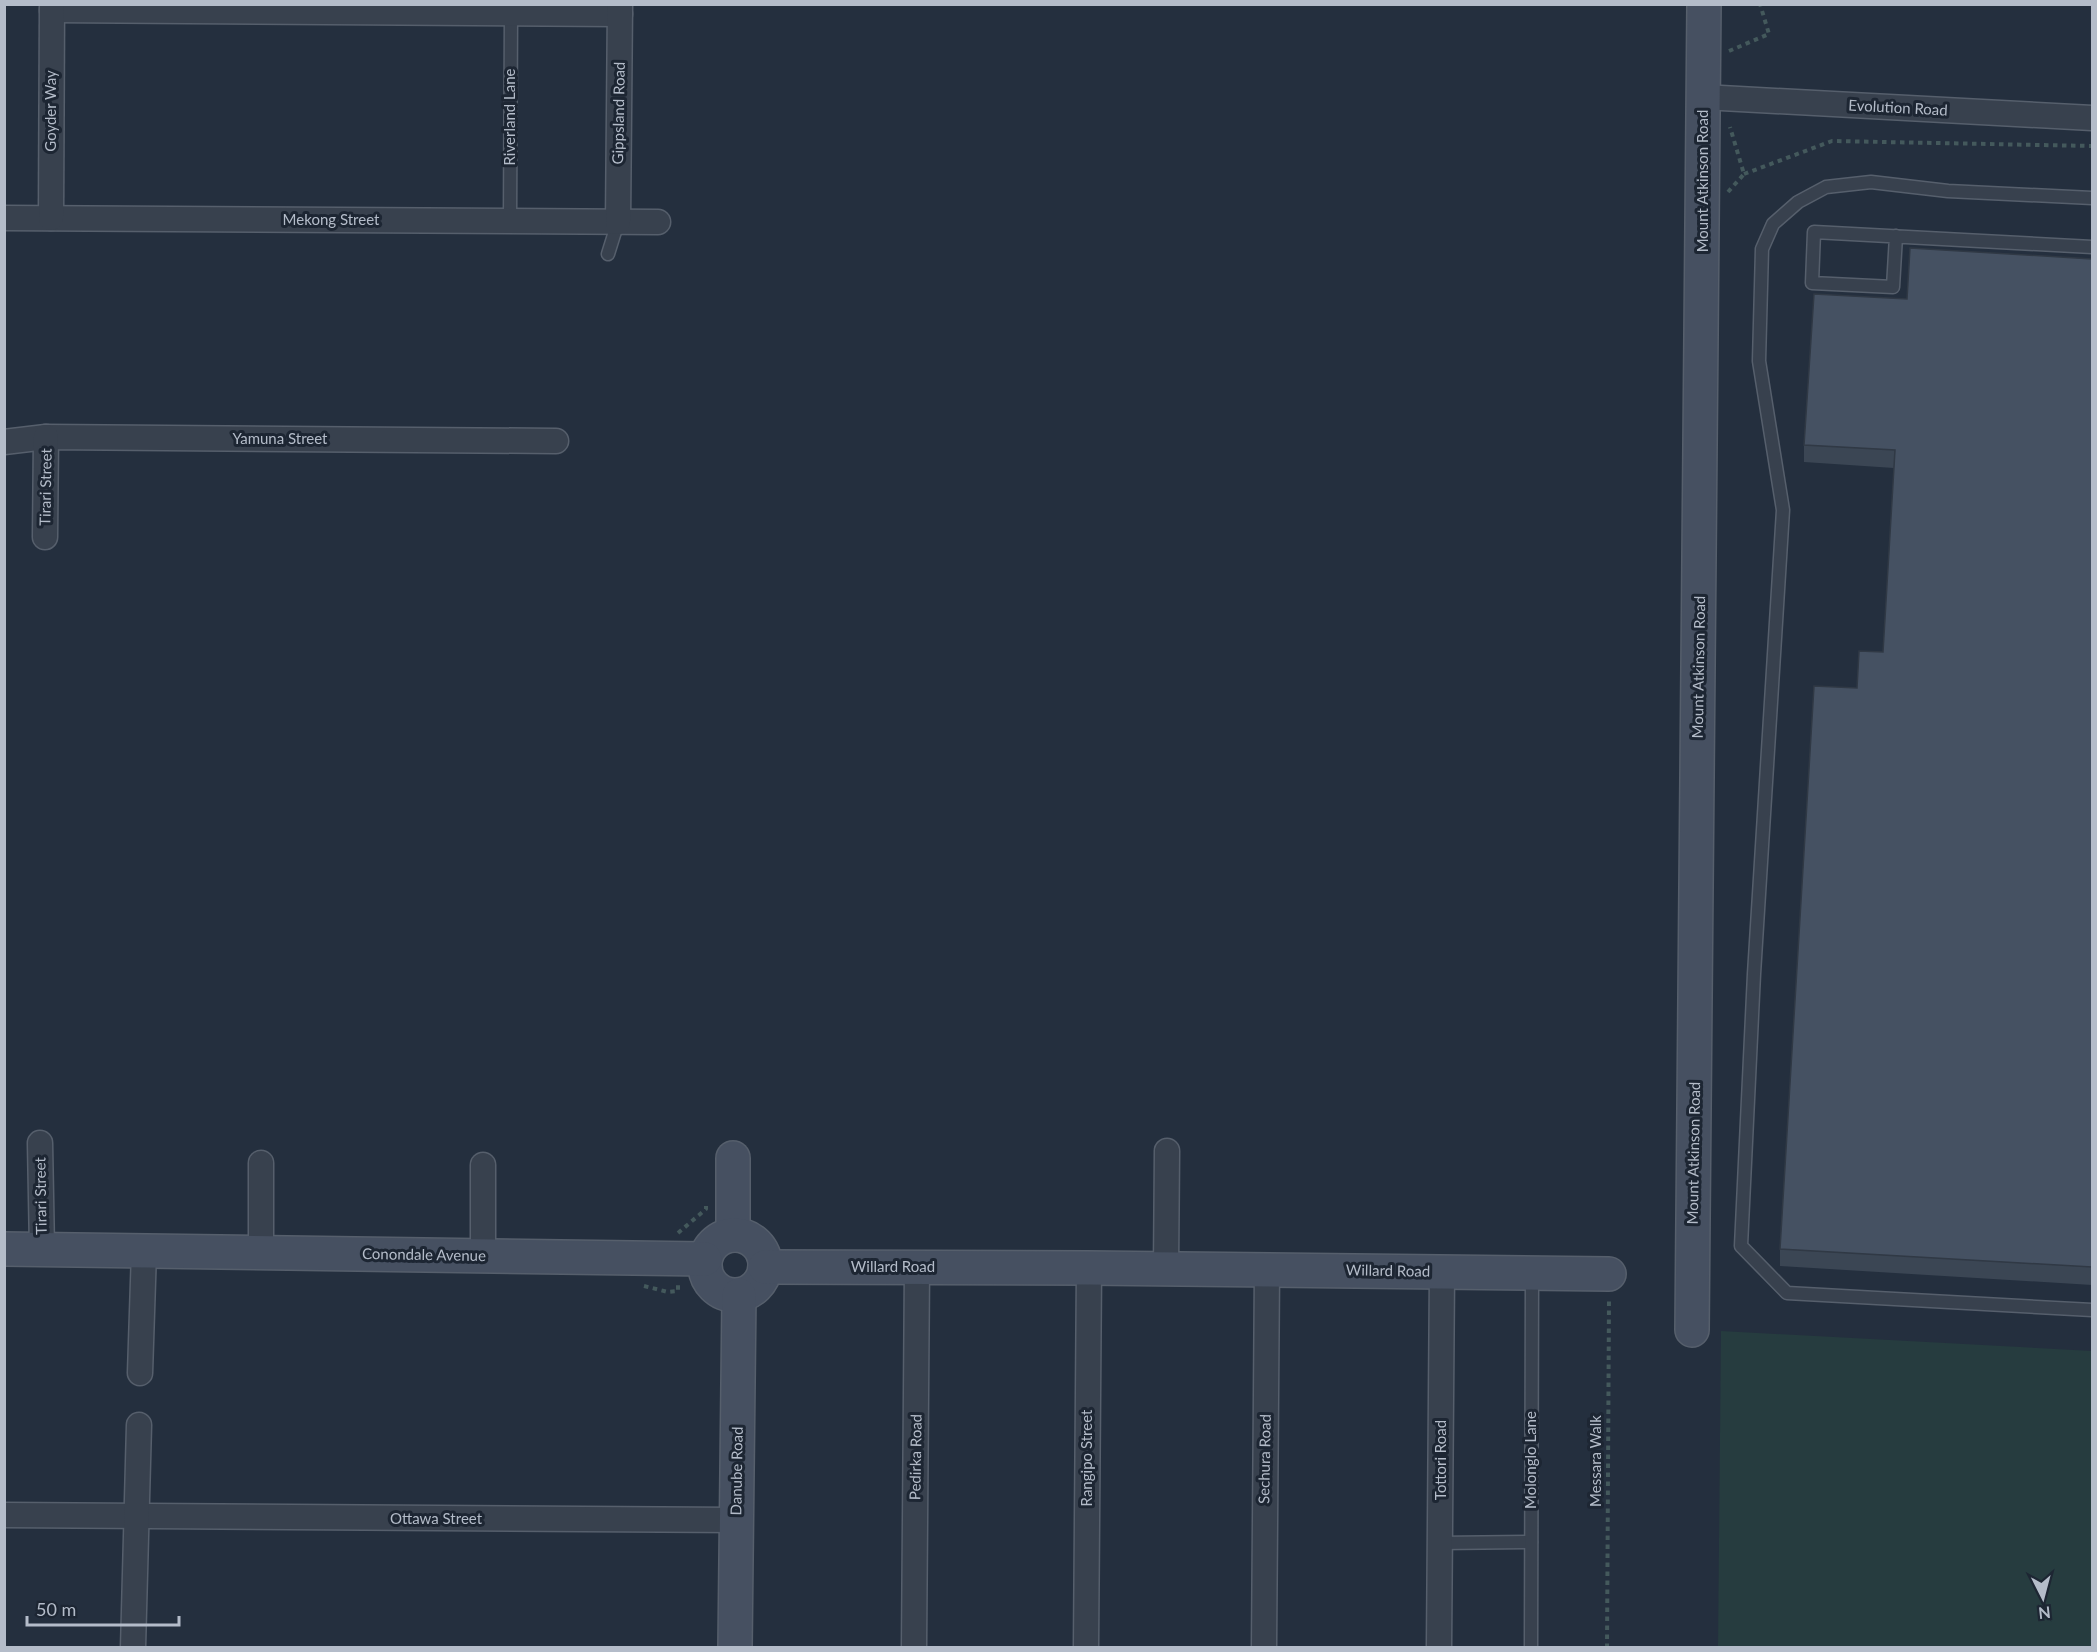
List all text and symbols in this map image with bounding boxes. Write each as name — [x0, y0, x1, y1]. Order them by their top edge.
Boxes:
street label: Gippsland Road — [608, 61, 628, 164]
street label: Riverland Lane — [500, 68, 518, 165]
street label: Goyder Way — [41, 70, 59, 152]
street label: Evolution Road — [1848, 95, 1948, 119]
street label: Mount Atkinson Road — [1693, 110, 1711, 252]
street label: Mekong Street — [283, 210, 380, 228]
street label: Yamuna Street — [232, 429, 328, 447]
street label: Tirari Street — [35, 447, 55, 526]
street label: Mount Atkinson Road — [1688, 595, 1708, 738]
street label: Mount Atkinson Road — [1683, 1081, 1703, 1224]
street label: Tirari Street — [30, 1156, 50, 1235]
street label: Conondale Avenue — [362, 1244, 486, 1264]
street label: Willard Road — [851, 1257, 935, 1275]
street label: Willard Road — [1346, 1260, 1430, 1280]
street label: Rangipo Street — [1077, 1409, 1095, 1506]
street label: Molonglo Lane — [1521, 1411, 1539, 1509]
street label: Pedirka Road — [905, 1414, 925, 1500]
street label: Sechura Road — [1254, 1414, 1274, 1504]
street label: Messara Walk — [1586, 1415, 1604, 1507]
street label: Tottori Road — [1431, 1420, 1449, 1500]
street label: Danube Road — [726, 1426, 746, 1516]
street label: Ottawa Street — [390, 1509, 483, 1527]
north arrow — [2013, 1568, 2073, 1628]
scale bar — [27, 1589, 178, 1627]
text: 50 m — [36, 1598, 76, 1620]
text: N — [2037, 1603, 2052, 1624]

